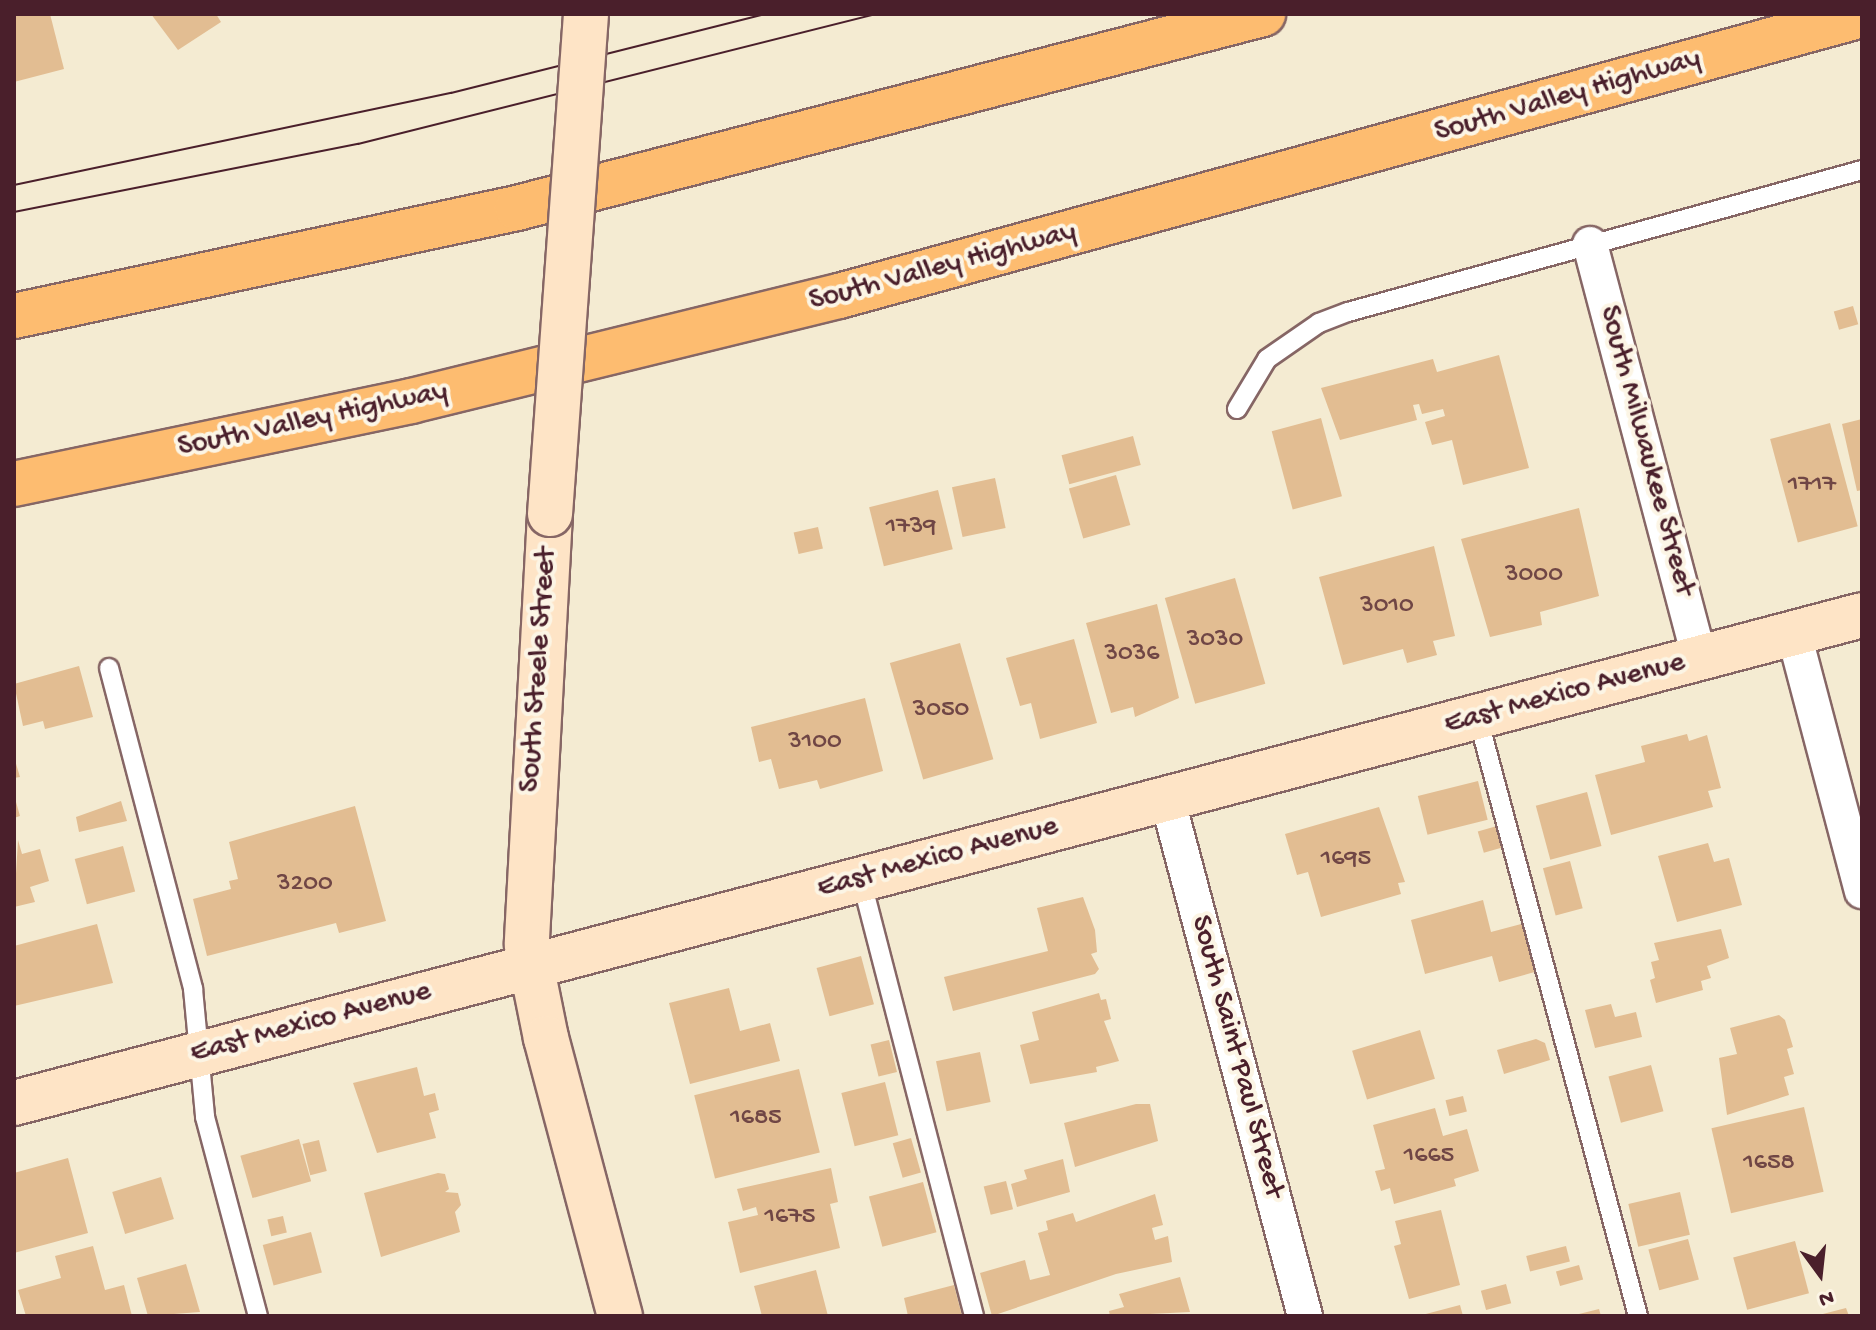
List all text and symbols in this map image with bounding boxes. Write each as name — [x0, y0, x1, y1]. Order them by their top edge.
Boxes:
street label: South Valley Highway — [1431, 42, 1705, 152]
street label: South Valley Highway — [806, 215, 1080, 321]
street label: South Milwaukee Street — [1589, 302, 1701, 600]
street label: South Valley Highway — [175, 375, 451, 467]
house number: 1717 — [1788, 470, 1836, 502]
house number: 1739 — [886, 512, 936, 544]
street label: South Steele Street — [513, 546, 567, 794]
house number: 3000 — [1505, 560, 1563, 592]
house number: 3010 — [1360, 591, 1414, 623]
house number: 3030 — [1187, 625, 1243, 657]
house number: 3036 — [1105, 639, 1159, 671]
street label: East Mexico Avenue — [1441, 646, 1689, 744]
house number: 3050 — [913, 695, 969, 727]
house number: 3100 — [788, 727, 842, 759]
street label: East Mexico Avenue — [814, 810, 1062, 908]
house number: 1695 — [1321, 844, 1371, 876]
house number: 3200 — [277, 869, 333, 901]
street label: South Saint Paul Street — [1181, 912, 1291, 1202]
street label: East Mexico Avenue — [187, 975, 435, 1073]
house number: 1685 — [730, 1103, 782, 1135]
house number: 1665 — [1404, 1141, 1454, 1173]
house number: 1658 — [1743, 1148, 1795, 1180]
house number: 1675 — [765, 1202, 815, 1234]
north arrow — [1780, 1234, 1860, 1314]
text: N — [1816, 1283, 1837, 1312]

